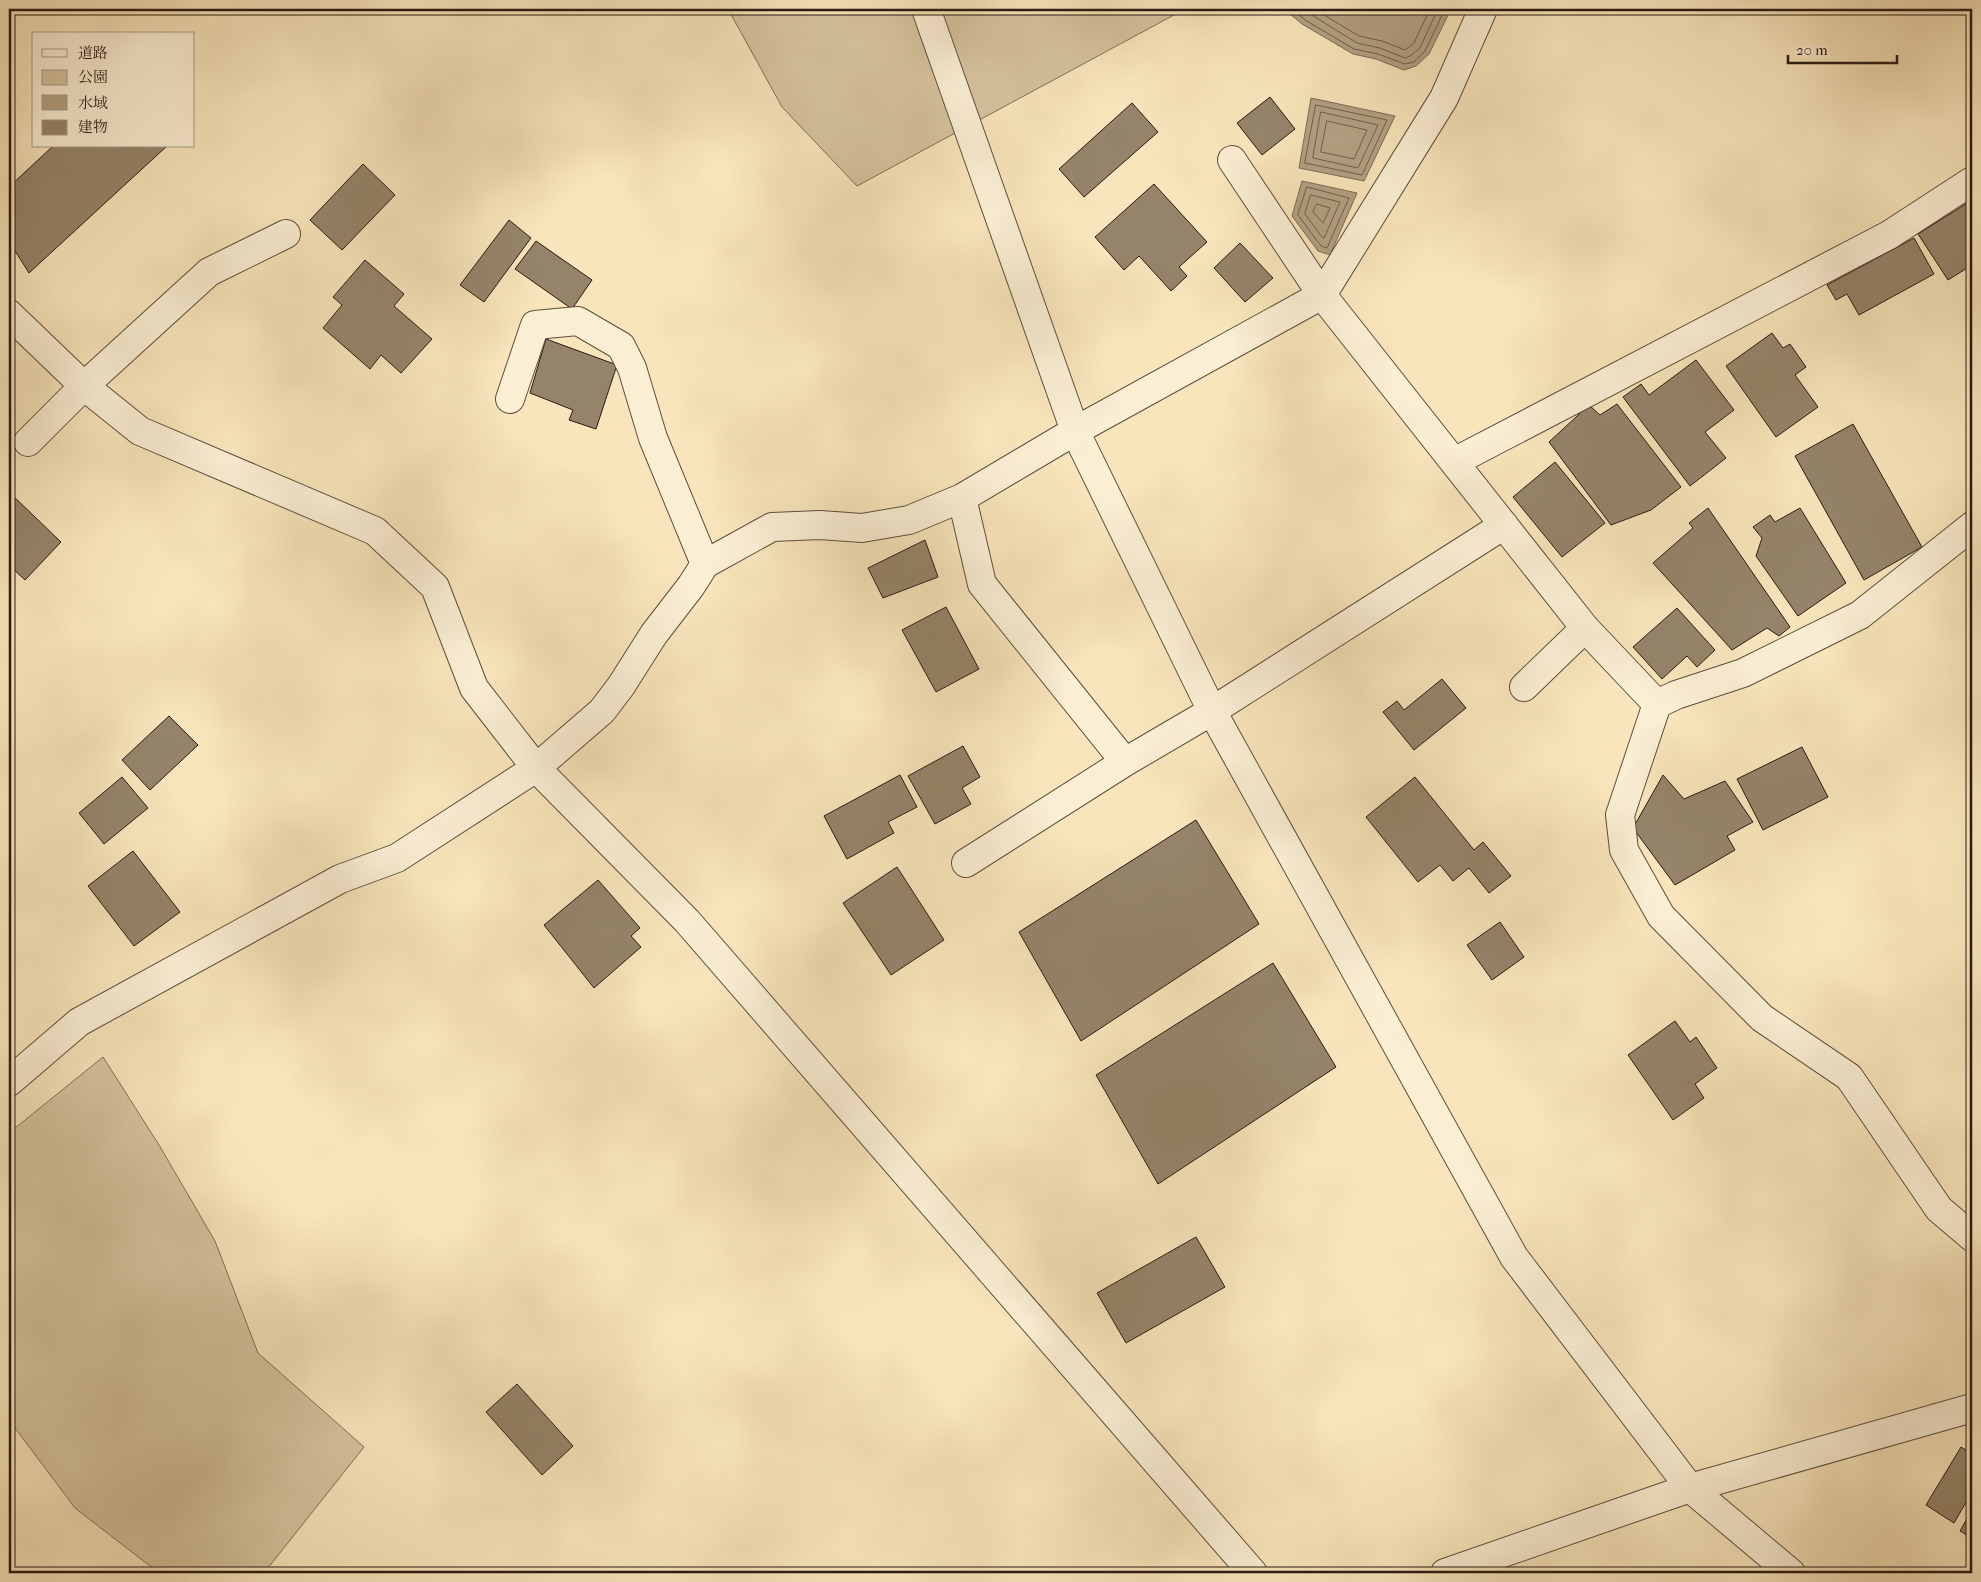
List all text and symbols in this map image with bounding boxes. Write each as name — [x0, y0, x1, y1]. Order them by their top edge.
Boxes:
legend — [32, 32, 195, 148]
scale bar — [1788, 32, 1897, 64]
text: 20 m — [1796, 41, 1828, 59]
text: 道路 — [78, 44, 108, 62]
text: 公園 — [78, 68, 108, 86]
text: 水域 — [78, 94, 108, 112]
text: 建物 — [78, 118, 108, 136]

